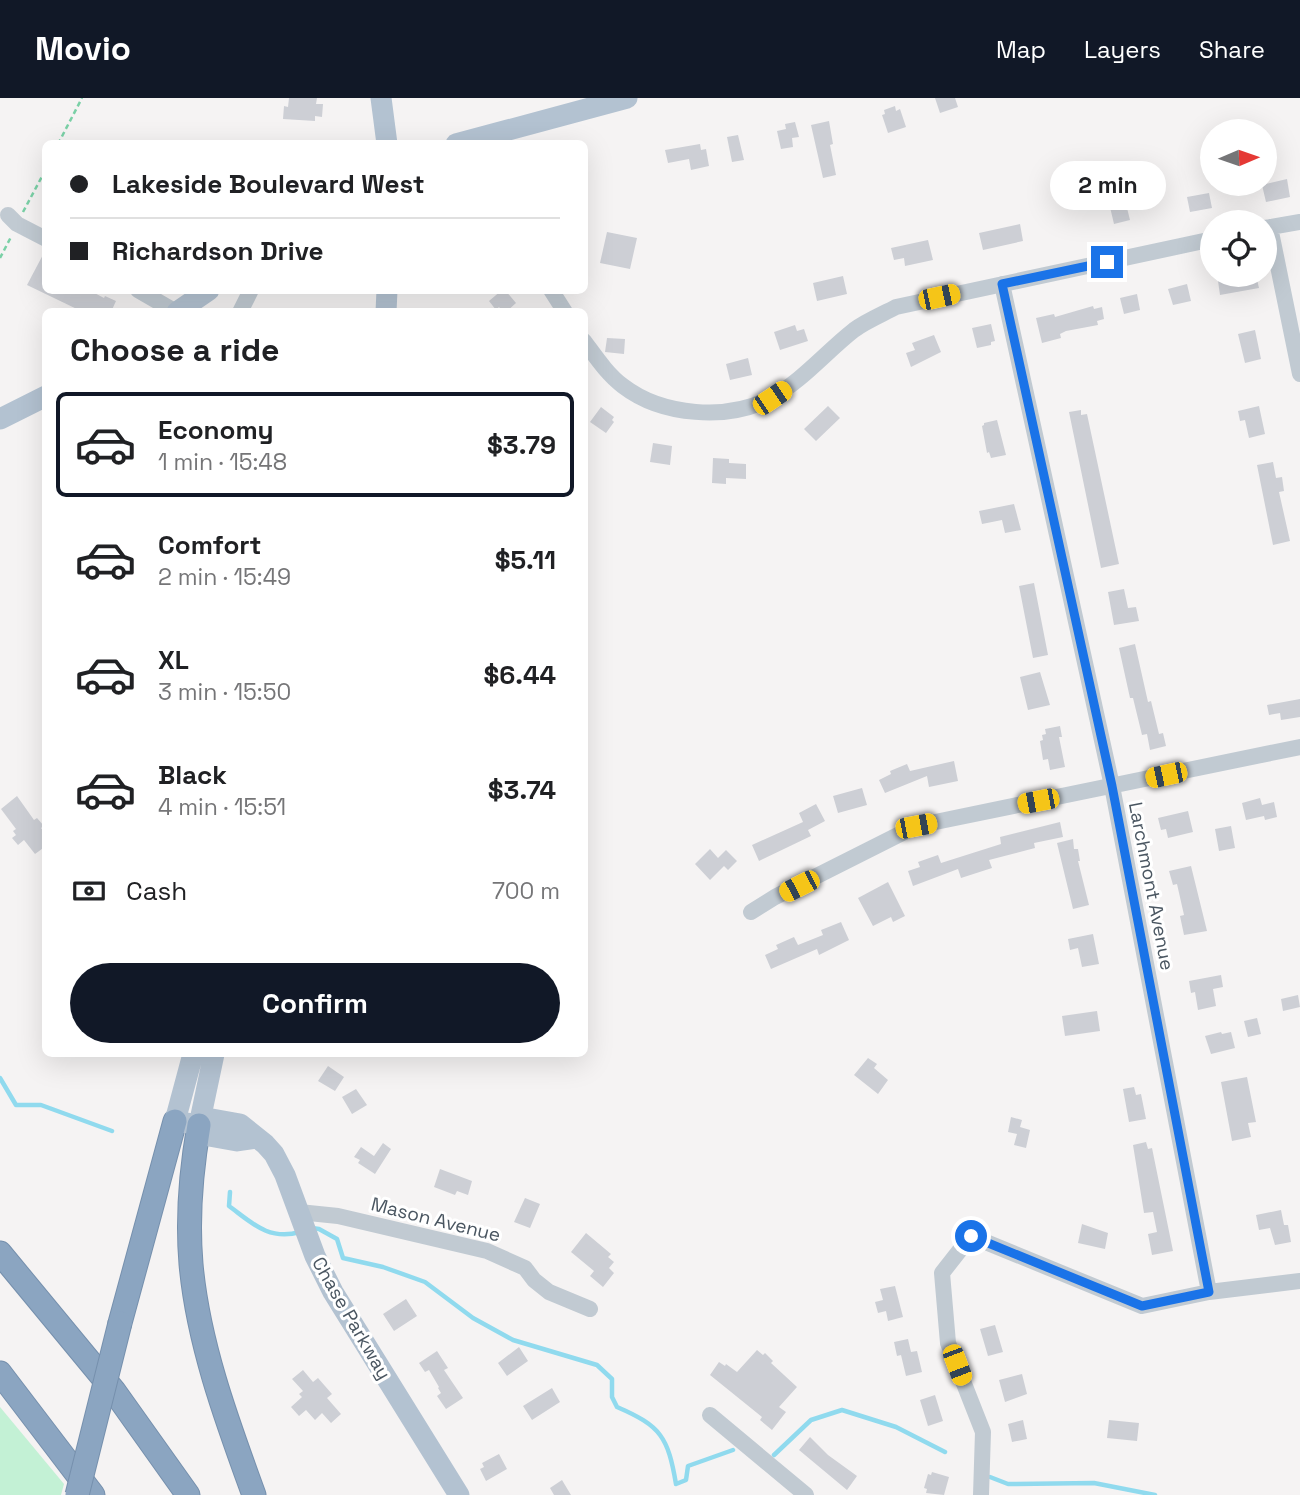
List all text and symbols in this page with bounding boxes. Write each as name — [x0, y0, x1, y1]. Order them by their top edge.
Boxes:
text: Movio — [35, 28, 131, 70]
text: Map — [996, 34, 1046, 65]
text: Layers — [1084, 34, 1161, 65]
text: Share — [1199, 34, 1265, 65]
north arrow — [1200, 119, 1278, 196]
map controls — [1200, 119, 1277, 287]
callout: 2 min — [1049, 160, 1165, 209]
text: Lakeside Boulevard West — [112, 167, 425, 201]
text: 2 min — [1078, 170, 1138, 200]
button: locate — [1200, 210, 1277, 287]
text: Richardson Drive — [112, 234, 324, 268]
route end — [1091, 246, 1123, 278]
car — [917, 282, 962, 312]
text: Choose a ride — [70, 330, 280, 370]
car — [749, 378, 796, 418]
icon: car — [74, 413, 137, 476]
text: Economy — [158, 413, 274, 447]
text: $3.79 — [487, 428, 556, 462]
text: 1 min · 15:48 — [158, 447, 287, 477]
icon: car — [74, 528, 137, 591]
text: Comfort — [158, 528, 261, 562]
text: $5.11 — [495, 543, 556, 577]
text: 2 min · 15:49 — [158, 562, 291, 592]
icon: car — [74, 643, 137, 706]
text: XL — [158, 643, 189, 677]
text: $6.44 — [483, 658, 556, 692]
text: 3 min · 15:50 — [158, 677, 291, 707]
icon: car — [74, 758, 137, 821]
text: Black — [158, 758, 227, 792]
car — [1144, 760, 1189, 790]
text: $3.74 — [488, 773, 556, 807]
car — [1016, 787, 1061, 815]
text: 4 min · 15:51 — [158, 792, 286, 822]
street label: Larchmont Avenue — [1123, 800, 1180, 972]
car — [894, 812, 939, 840]
car — [776, 867, 823, 905]
icon: cash — [70, 872, 108, 910]
text: Cash — [126, 874, 187, 908]
text: 700 m — [492, 876, 560, 906]
button: Confirm — [70, 963, 560, 1043]
street label: Mason Avenue — [369, 1191, 503, 1248]
route start — [955, 1220, 987, 1252]
street label: Chase Parkway — [306, 1252, 397, 1384]
car — [940, 1342, 975, 1388]

